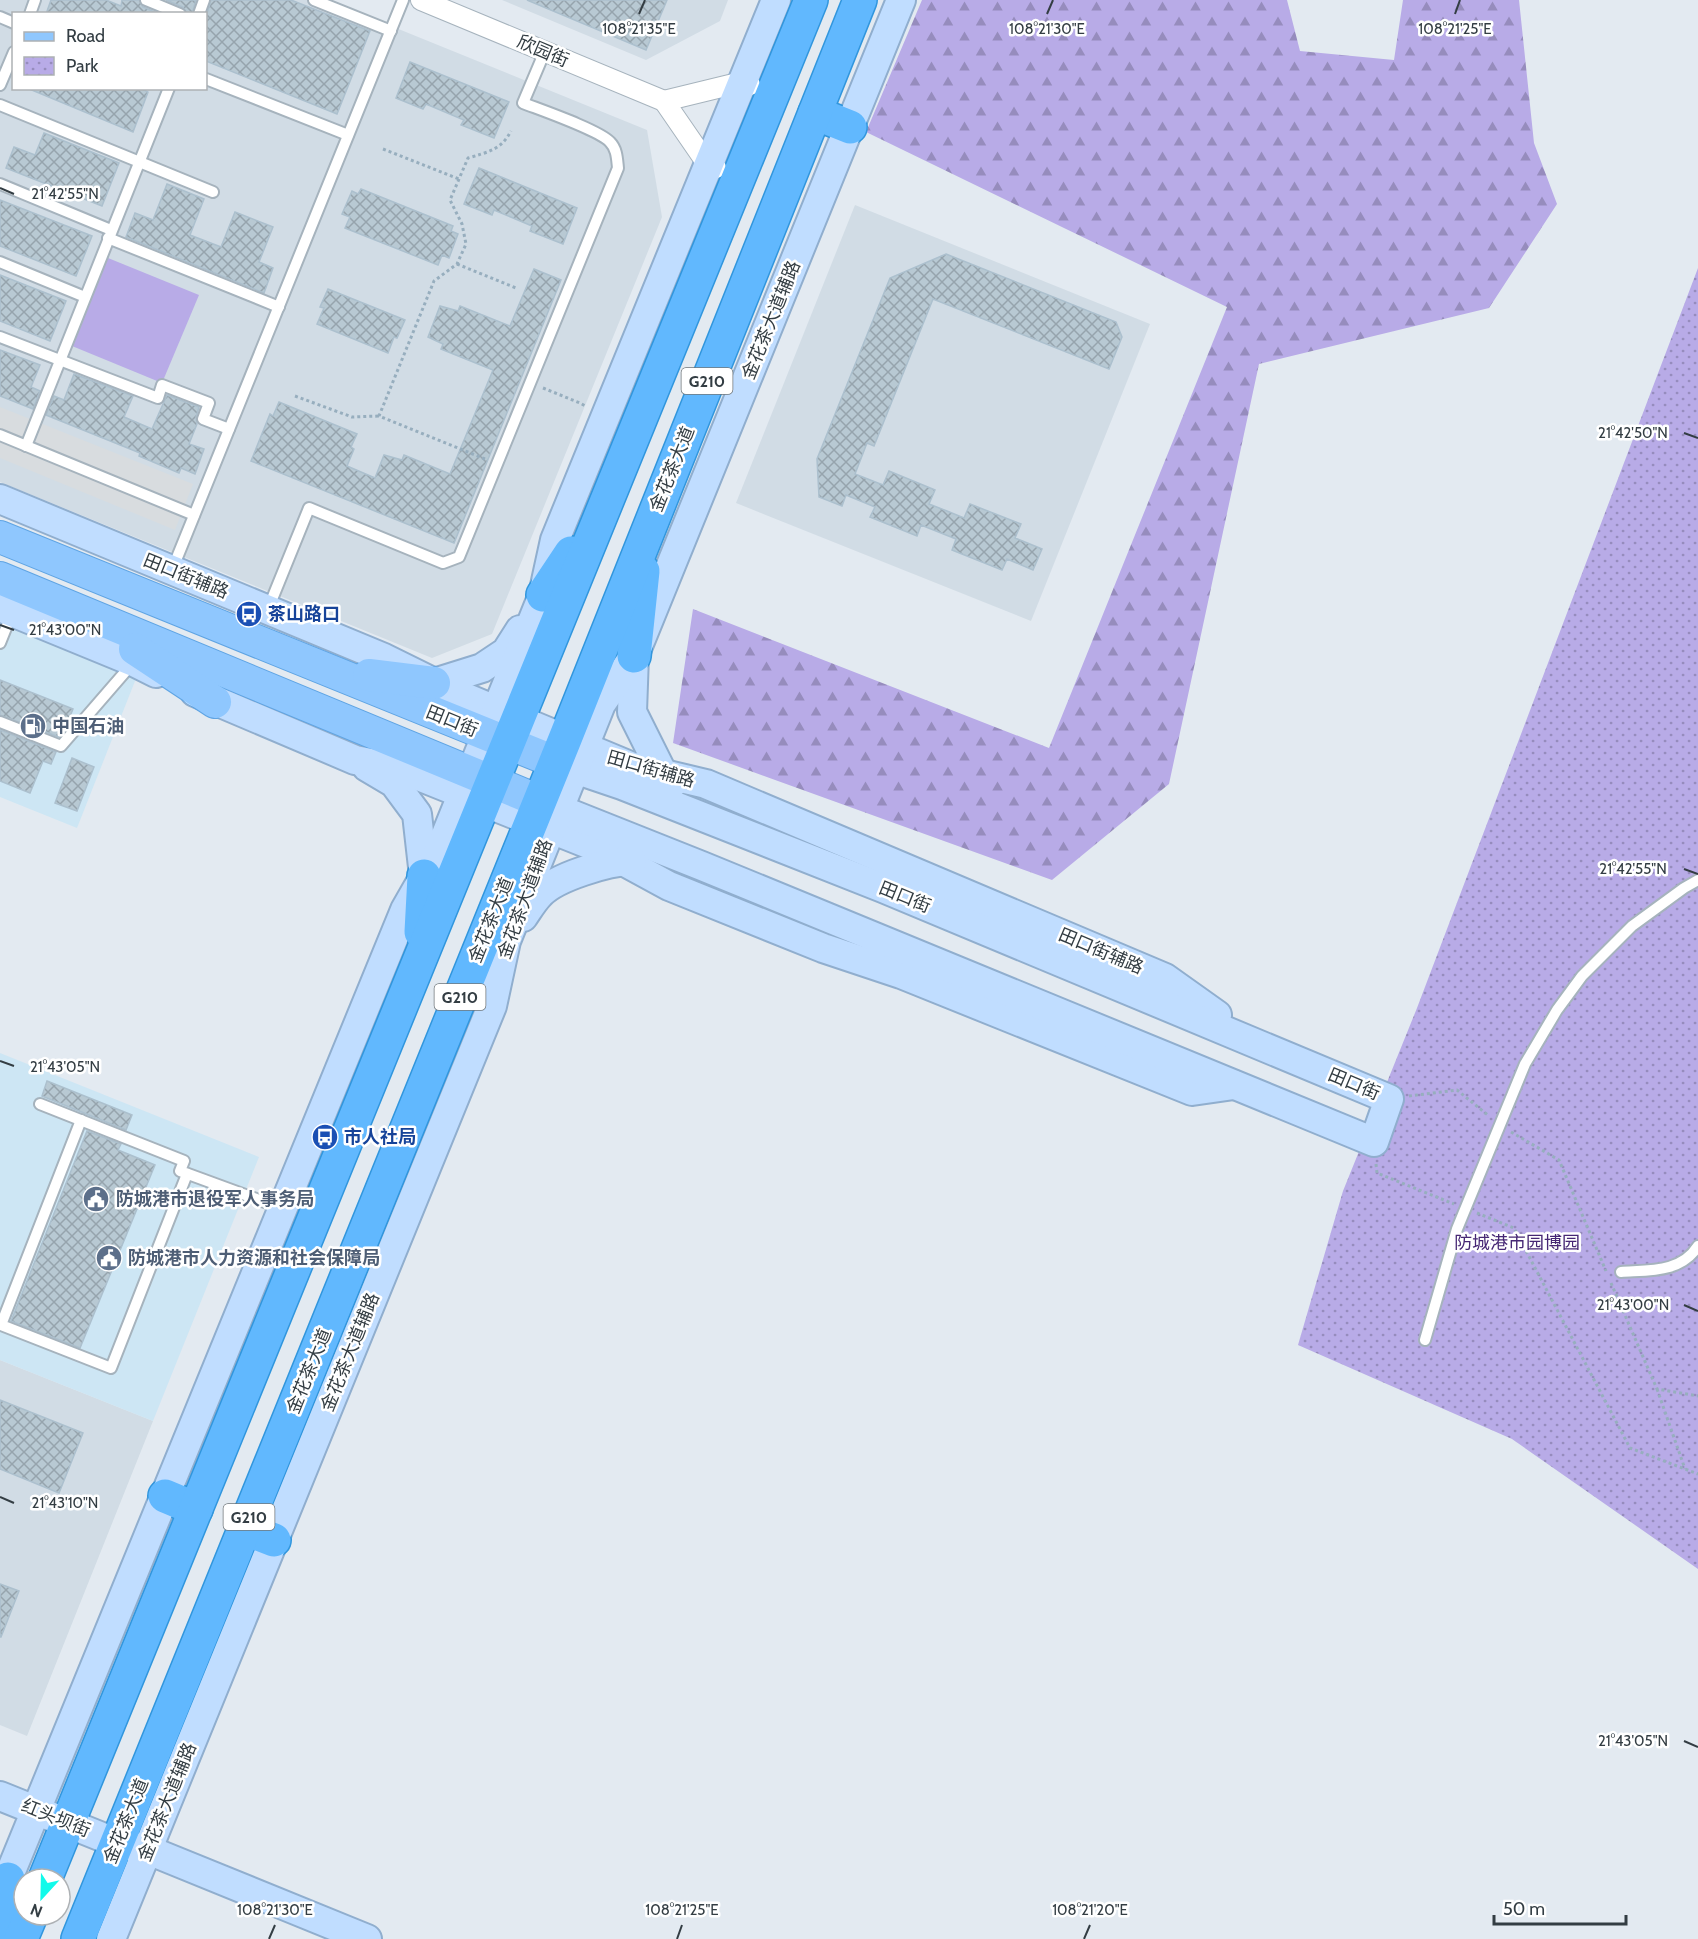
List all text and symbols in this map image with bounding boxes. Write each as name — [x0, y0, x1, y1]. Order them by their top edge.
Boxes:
legend — [12, 12, 207, 90]
text: 108°21'35"E — [602, 20, 676, 38]
text: 108°21'30"E — [1009, 20, 1085, 38]
text: 108°21'25"E — [1418, 20, 1492, 38]
text: Road — [66, 25, 105, 47]
street label: 欣园街 — [514, 30, 572, 72]
text: Park — [66, 55, 99, 77]
text: 21°42'55"N — [31, 185, 99, 203]
street label: 金花茶大道辅路 — [737, 257, 805, 383]
road number: G210 — [682, 368, 732, 394]
street label: 金花茶大道 — [645, 423, 699, 515]
text: 21°42'50"N — [1598, 424, 1668, 442]
street label: 田口街辅路 — [140, 549, 232, 603]
bus stop icon: 茶山路口 — [234, 599, 264, 629]
place label: 茶山路口 — [268, 603, 340, 625]
text: 21°43'00"N — [29, 621, 101, 639]
street label: 田口街 — [423, 701, 481, 741]
fuel station icon: 中国石油 — [18, 711, 48, 741]
place label: 中国石油 — [52, 715, 124, 737]
street label: 田口街辅路 — [605, 746, 697, 792]
street label: 金花茶大道辅路 — [493, 836, 557, 962]
text: 21°42'55"N — [1599, 860, 1667, 878]
street label: 金花茶大道 — [464, 874, 518, 966]
street label: 田口街 — [876, 877, 934, 917]
street label: 田口街辅路 — [1055, 923, 1147, 979]
road number: G210 — [434, 984, 486, 1010]
text: 21°43'05"N — [30, 1058, 100, 1076]
street label: 田口街 — [1325, 1063, 1383, 1105]
bus stop icon: 市人社局 — [310, 1122, 340, 1152]
place label: 市人社局 — [344, 1126, 416, 1148]
public building icon: 防城港市退役军人事务局 — [81, 1184, 111, 1214]
place label: 防城港市退役军人事务局 — [116, 1188, 314, 1210]
park label: 防城港市园博园 — [1454, 1232, 1580, 1254]
public building icon: 防城港市人力资源和社会保障局 — [94, 1243, 124, 1273]
place label: 防城港市人力资源和社会保障局 — [128, 1247, 380, 1269]
street label: 金花茶大道辅路 — [316, 1289, 384, 1415]
text: 21°43'00"N — [1597, 1296, 1669, 1314]
street label: 金花茶大道 — [282, 1325, 336, 1417]
text: 21°43'10"N — [32, 1494, 98, 1512]
road number: G210 — [224, 1504, 274, 1530]
text: 21°43'05"N — [1598, 1732, 1668, 1750]
street label: 金花茶大道辅路 — [133, 1739, 201, 1865]
street label: 金花茶大道 — [99, 1775, 153, 1867]
street label: 红头坝街 — [19, 1794, 93, 1842]
north arrow — [12, 1867, 72, 1927]
scale bar — [1494, 1888, 1626, 1926]
text: 50 m — [1503, 1898, 1545, 1920]
text: N — [28, 1900, 45, 1921]
text: 108°21'30"E — [237, 1901, 313, 1919]
text: 108°21'25"E — [645, 1901, 719, 1919]
text: 108°21'20"E — [1052, 1901, 1128, 1919]

